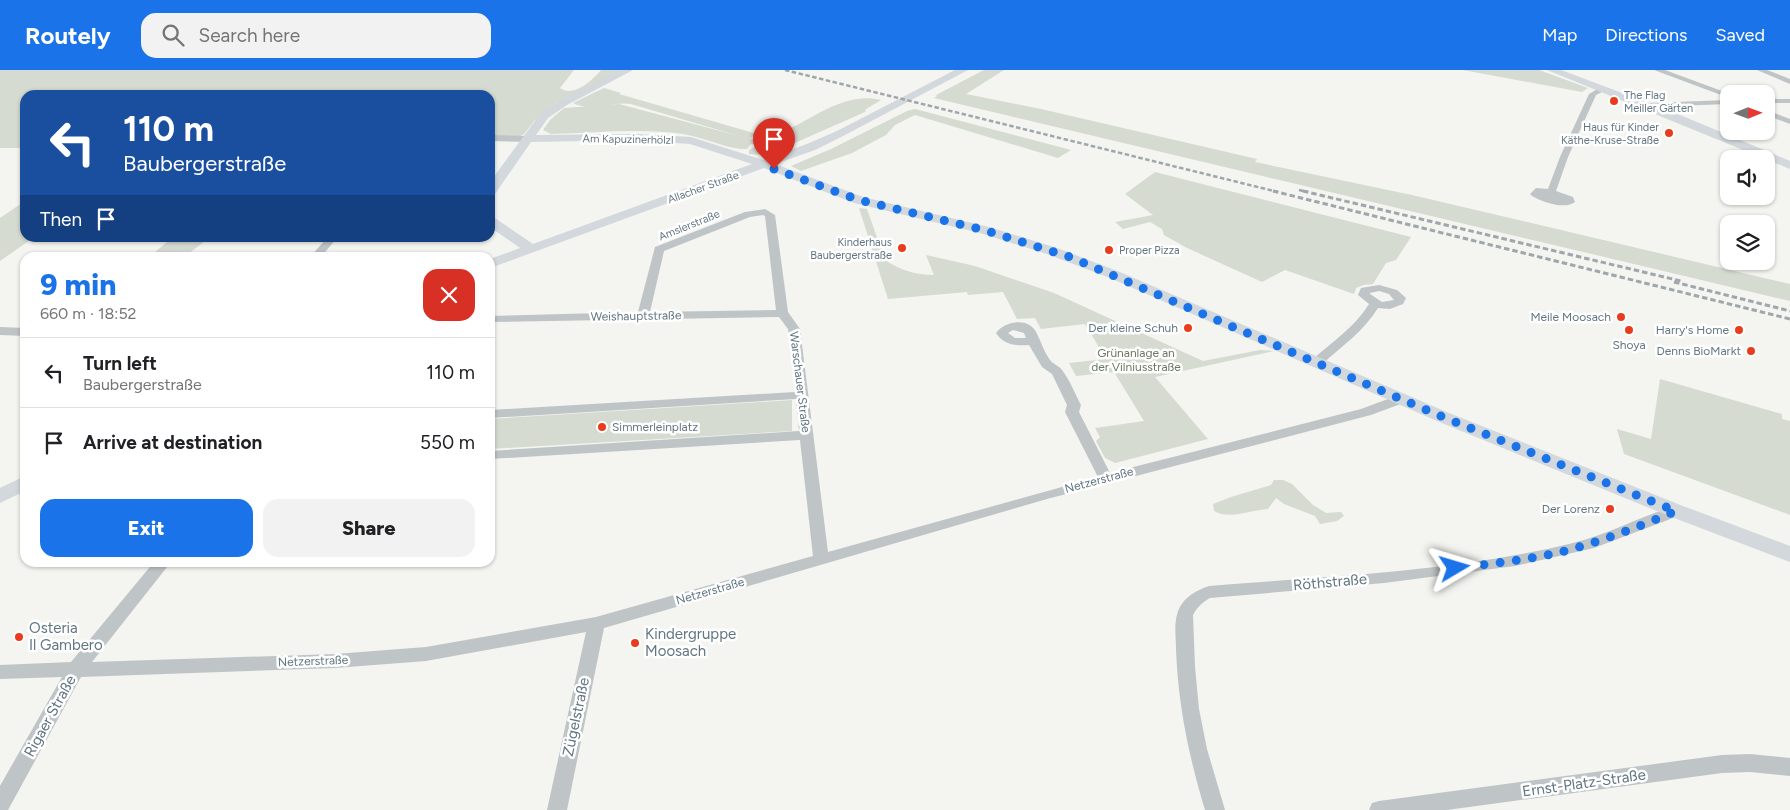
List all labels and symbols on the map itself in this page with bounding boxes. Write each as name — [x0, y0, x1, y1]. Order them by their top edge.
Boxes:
north arrow — [1720, 85, 1775, 140]
place label: The Flag Meiller Gärten — [1624, 89, 1693, 115]
marker: The Flag Meiller Gärten — [1608, 95, 1620, 107]
pin — [753, 118, 795, 169]
place label: Haus für Kinder Käthe-Kruse-Straße — [1561, 121, 1659, 147]
marker: Haus für Kinder Käthe-Kruse-Straße — [1663, 127, 1675, 139]
street label: Am Kapuzinerhölzl — [582, 132, 674, 147]
street label: Allacher Straße — [666, 169, 741, 206]
street label: Amslerstraße — [657, 207, 722, 244]
place label: Kinderhaus Baubergerstraße — [810, 236, 892, 262]
marker: Kinderhaus Baubergerstraße — [896, 242, 908, 254]
marker: Proper Pizza — [1103, 244, 1115, 256]
place label: Proper Pizza — [1119, 244, 1180, 257]
street label: Weishauptstraße — [591, 308, 682, 324]
place label: Meile Moosach — [1530, 310, 1611, 324]
marker: Meile Moosach — [1615, 311, 1627, 323]
place label: Der kleine Schuh — [1088, 321, 1178, 335]
marker: Der kleine Schuh — [1182, 322, 1194, 334]
place label: Harry's Home — [1656, 323, 1729, 337]
marker: Shoya — [1623, 324, 1635, 336]
marker: Harry's Home — [1733, 324, 1745, 336]
street label: Warschauer Straße — [787, 331, 813, 434]
place label: Shoya — [1612, 338, 1646, 352]
place label: Denns BioMarkt — [1656, 344, 1741, 358]
marker: Denns BioMarkt — [1745, 345, 1757, 357]
park label: Grünanlage an der Vilniusstraße — [1091, 346, 1181, 374]
place label: Simmerleinplatz — [612, 420, 698, 434]
marker: Simmerleinplatz — [596, 421, 608, 433]
street label: Netzerstraße — [1063, 464, 1135, 496]
place label: Der Lorenz — [1542, 502, 1600, 516]
marker: Der Lorenz — [1604, 503, 1616, 515]
position arrow — [1428, 541, 1480, 593]
street label: Röthstraße — [1292, 570, 1368, 594]
street label: Netzerstraße — [674, 574, 746, 607]
place label: Osteria Il Gambero — [29, 619, 103, 654]
place label: Kindergruppe Moosach — [645, 625, 736, 660]
marker: Osteria Il Gambero — [13, 631, 25, 643]
marker: Kindergruppe Moosach — [629, 637, 641, 649]
street label: Netzerstraße — [278, 653, 349, 669]
street label: Rigaer Straße — [20, 672, 80, 760]
street label: Zügelstraße — [559, 676, 593, 758]
street label: Ernst-Platz-Straße — [1521, 765, 1647, 801]

